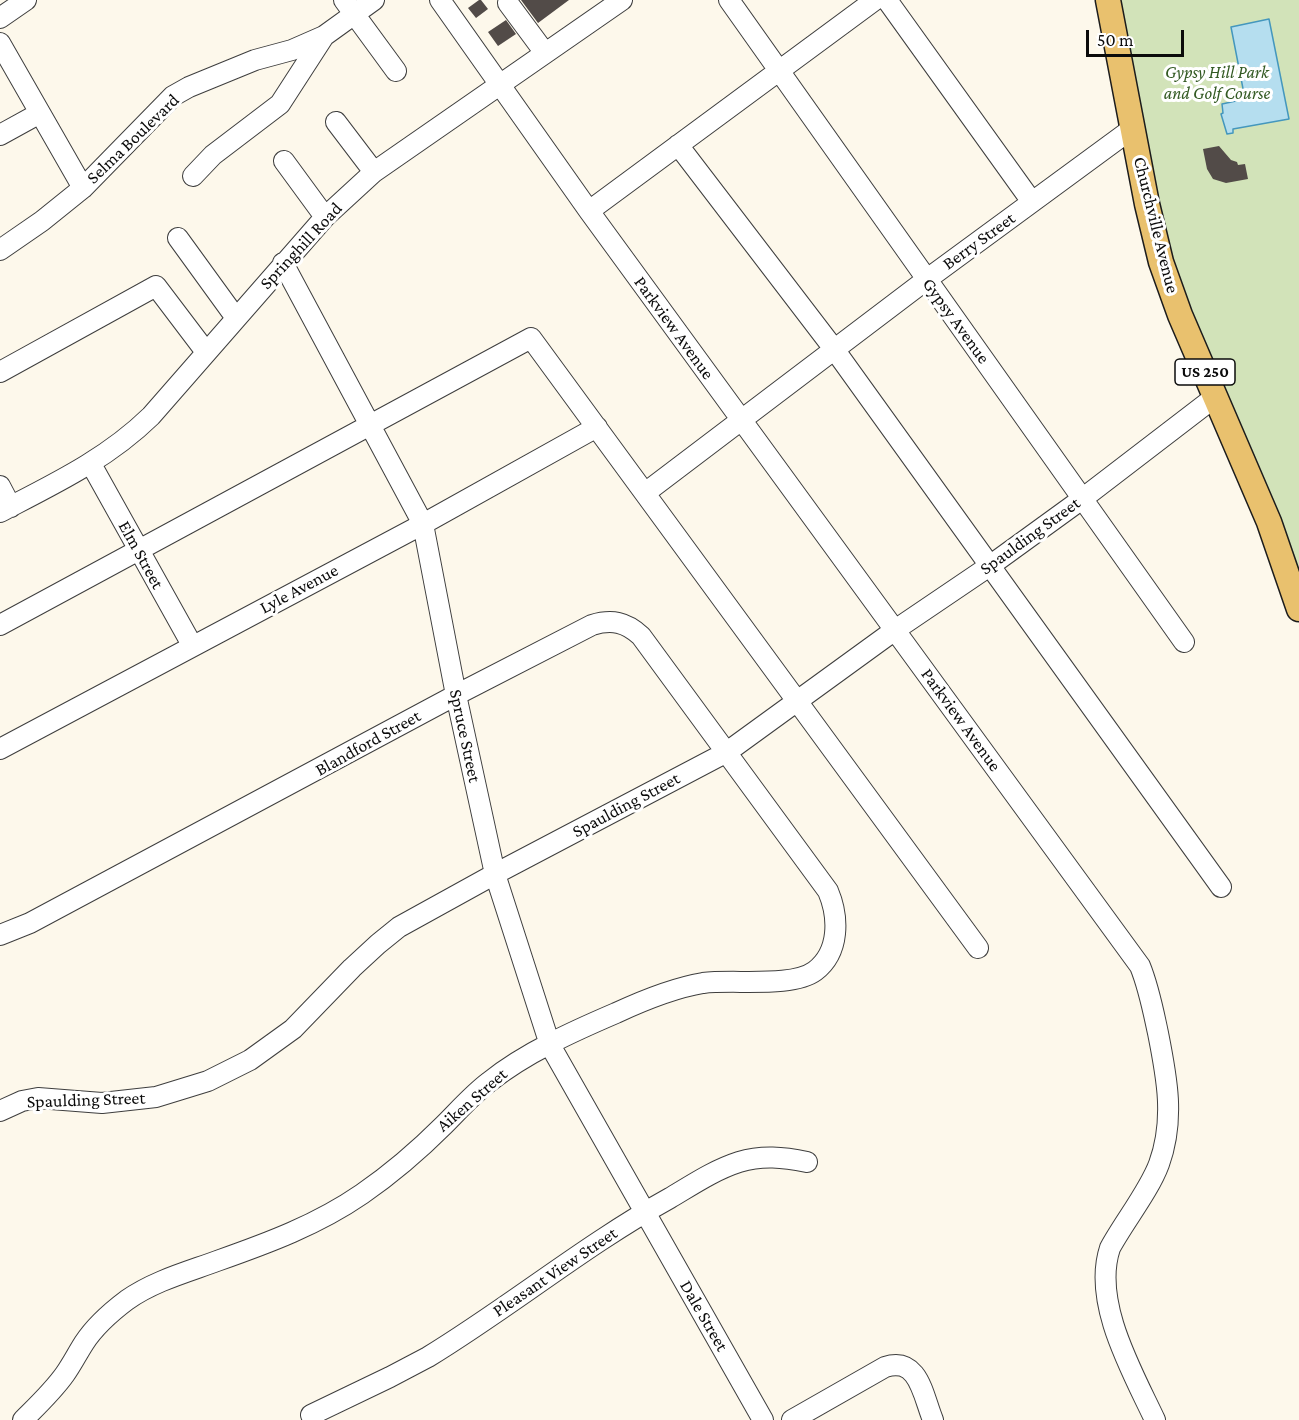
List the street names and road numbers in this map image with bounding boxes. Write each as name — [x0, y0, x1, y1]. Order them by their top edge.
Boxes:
street label: Selma Boulevard — [82, 90, 184, 188]
street label: Churchville Avenue — [1129, 155, 1183, 295]
street label: Springhill Road — [255, 198, 347, 294]
street label: Berry Street — [939, 207, 1019, 275]
street label: Parkview Avenue — [629, 272, 719, 384]
street label: Gypsy Avenue — [918, 274, 994, 368]
road number: US 250 — [1175, 359, 1235, 385]
street label: Spaulding Street — [976, 492, 1084, 580]
street label: Elm Street — [113, 517, 169, 593]
street label: Lyle Avenue — [256, 559, 342, 619]
street label: Parkview Avenue — [916, 664, 1006, 776]
street label: Spruce Street — [445, 687, 485, 785]
street label: Blandford Street — [311, 705, 425, 781]
street label: Spaulding Street — [569, 768, 683, 842]
street label: Aiken Street — [432, 1063, 512, 1137]
street label: Spaulding Street — [26, 1087, 146, 1113]
street label: Pleasant View Street — [489, 1222, 621, 1322]
street label: Dale Street — [675, 1277, 733, 1355]

